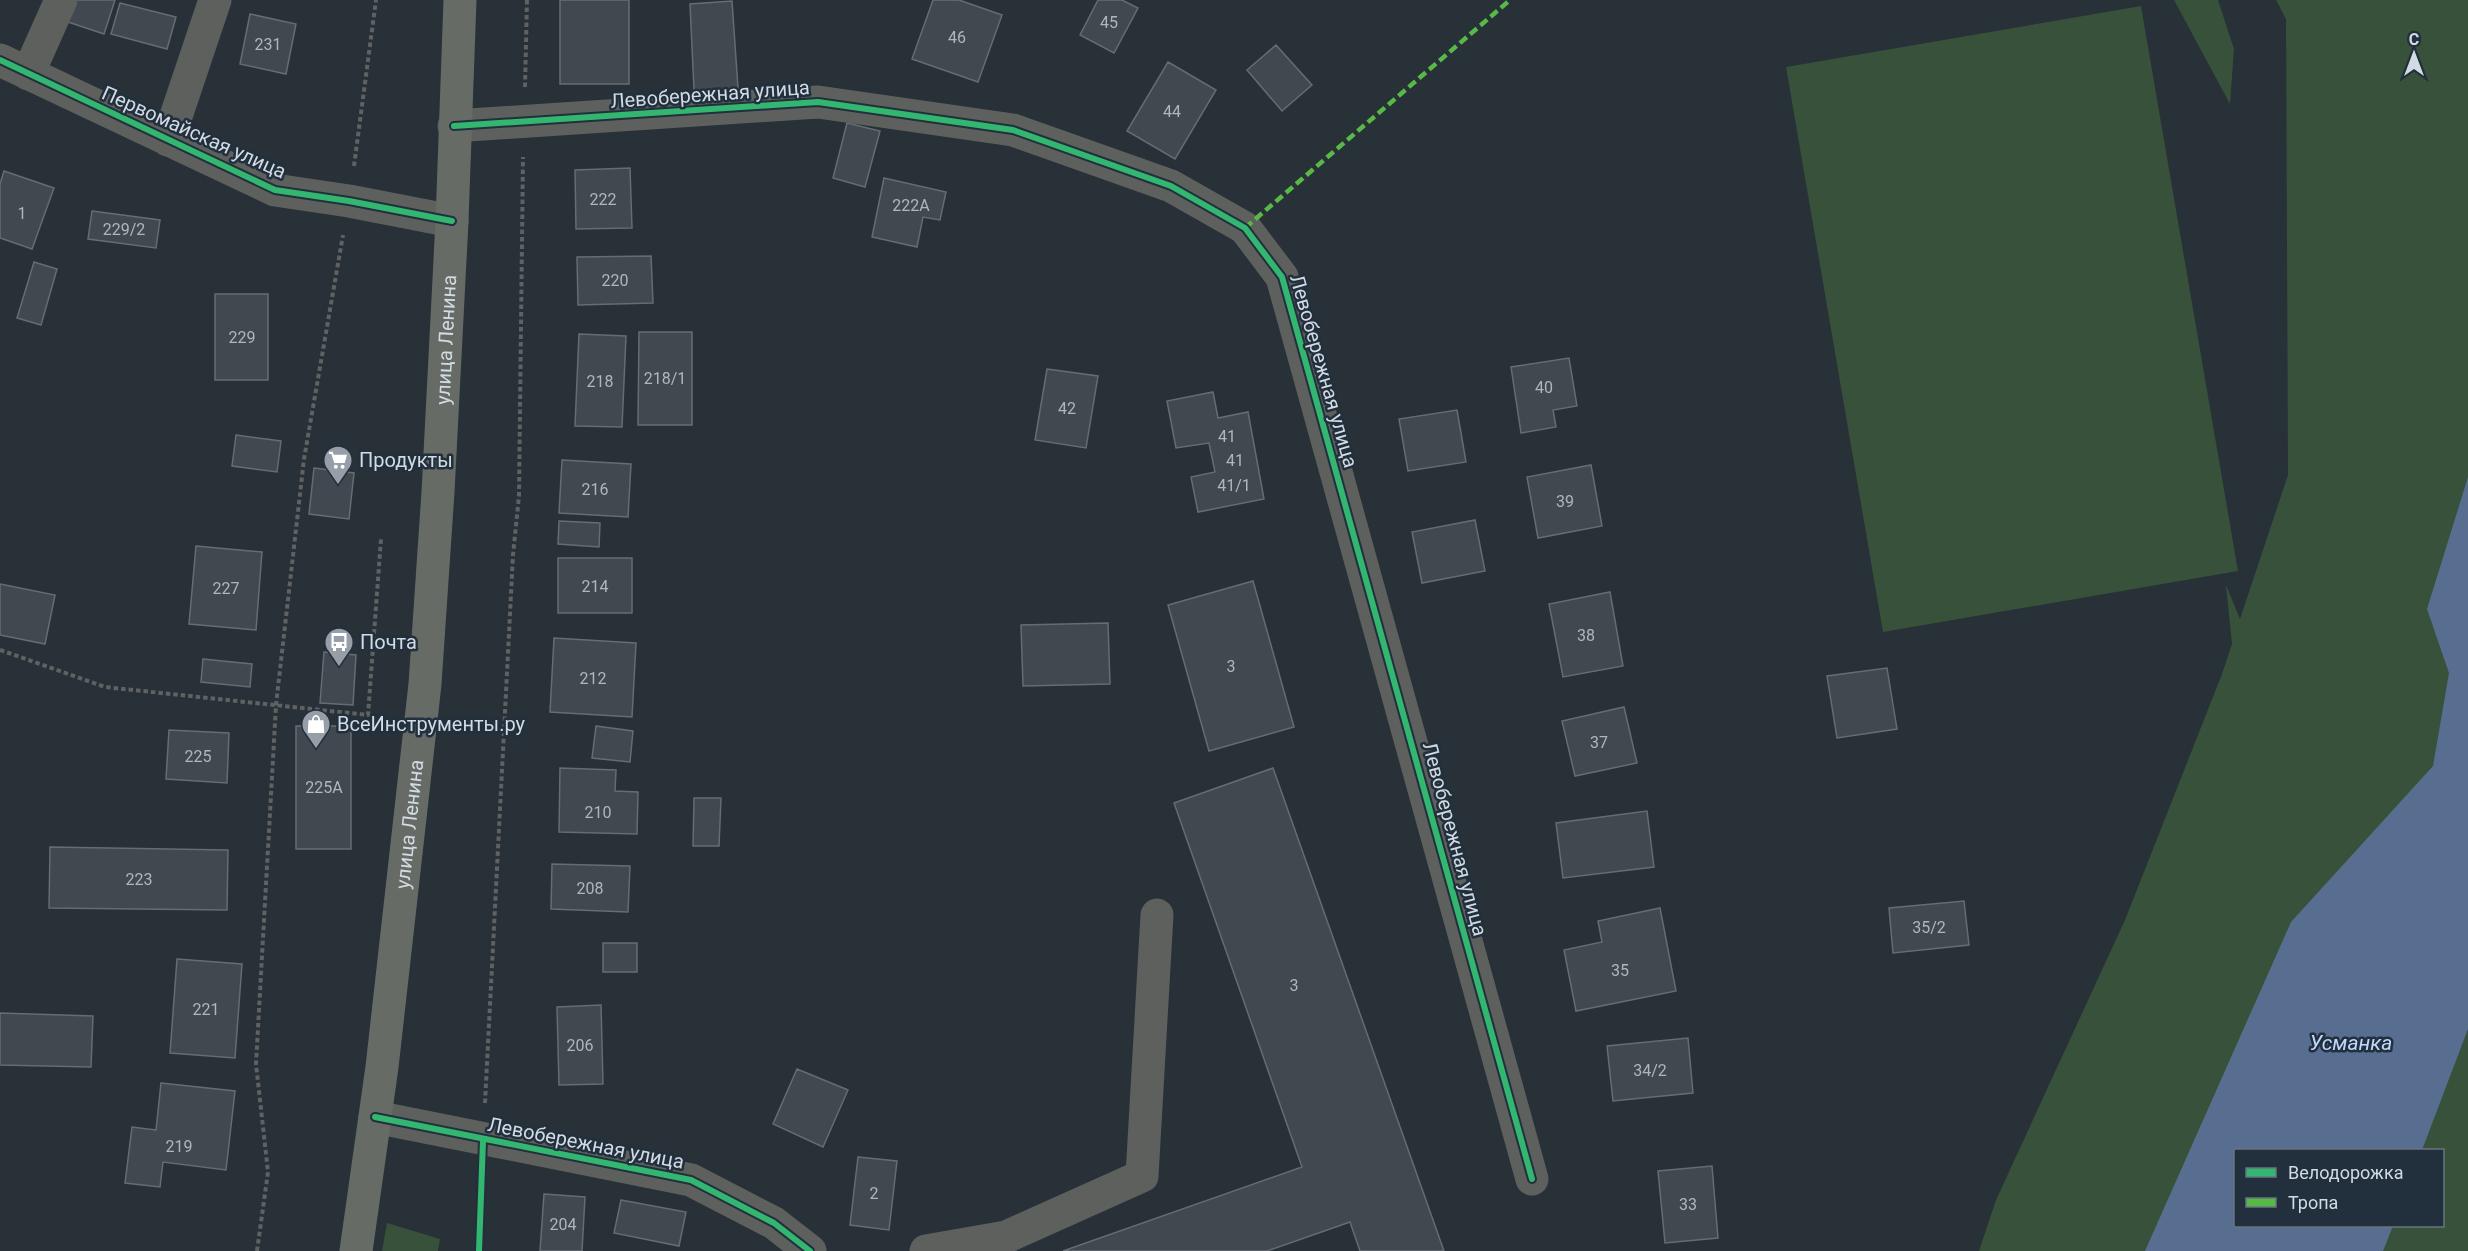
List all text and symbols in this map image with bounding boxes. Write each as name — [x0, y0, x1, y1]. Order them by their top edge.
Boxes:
house number: 45 — [1100, 13, 1118, 32]
north arrow — [2384, 24, 2444, 84]
house number: 46 — [948, 28, 966, 47]
text: С — [2409, 30, 2419, 49]
house number: 231 — [255, 35, 281, 54]
street label: Левобережная улица — [610, 75, 810, 113]
street label: Первомайская улица — [98, 81, 290, 183]
house number: 44 — [1163, 102, 1181, 121]
house number: 222 — [590, 190, 616, 209]
house number: 222А — [892, 196, 930, 215]
house number: 1 — [18, 204, 27, 223]
house number: 229/2 — [103, 220, 145, 239]
house number: 220 — [602, 271, 628, 290]
street label: Левобережная улица — [1285, 272, 1363, 470]
street label: улица Ленина — [431, 274, 461, 406]
house number: 229 — [229, 328, 255, 347]
house number: 218/1 — [644, 369, 686, 388]
house number: 218 — [587, 372, 613, 391]
house number: 40 — [1535, 378, 1553, 397]
house number: 42 — [1058, 399, 1076, 418]
house number: 41 — [1218, 427, 1236, 446]
supermarket icon: Продукты — [322, 444, 354, 486]
place label: Продукты — [359, 448, 453, 472]
house number: 41 — [1226, 451, 1244, 470]
house number: 41/1 — [1217, 476, 1251, 495]
house number: 216 — [582, 480, 608, 499]
house number: 39 — [1556, 492, 1574, 511]
house number: 214 — [582, 577, 608, 596]
house number: 227 — [213, 579, 239, 598]
bus stop icon: Почта — [323, 626, 355, 668]
house number: 38 — [1577, 626, 1595, 645]
place label: Почта — [360, 630, 417, 654]
house number: 3 — [1227, 657, 1236, 676]
house number: 212 — [580, 669, 606, 688]
shop icon: ВсеИнструменты.ру — [300, 708, 332, 750]
place label: ВсеИнструменты.ру — [337, 712, 526, 736]
house number: 37 — [1590, 733, 1608, 752]
street label: Левобережная улица — [1418, 739, 1492, 939]
house number: 225 — [185, 747, 211, 766]
street label: улица Ленина — [390, 758, 428, 890]
house number: 225А — [305, 778, 343, 797]
house number: 210 — [585, 803, 611, 822]
house number: 223 — [126, 870, 152, 889]
house number: 208 — [577, 879, 603, 898]
house number: 35/2 — [1912, 918, 1946, 937]
house number: 35 — [1611, 961, 1629, 980]
house number: 3 — [1290, 976, 1299, 995]
house number: 221 — [193, 1000, 219, 1019]
water label: Усманка — [2310, 1031, 2392, 1055]
house number: 206 — [567, 1036, 593, 1055]
house number: 34/2 — [1633, 1061, 1667, 1080]
street label: Левобережная улица — [486, 1112, 686, 1174]
house number: 219 — [166, 1137, 192, 1156]
legend — [2234, 1149, 2444, 1227]
text: Велодорожка — [2288, 1162, 2403, 1183]
house number: 2 — [870, 1184, 879, 1203]
text: Тропа — [2288, 1192, 2338, 1213]
house number: 33 — [1679, 1195, 1697, 1214]
house number: 204 — [550, 1215, 576, 1234]

